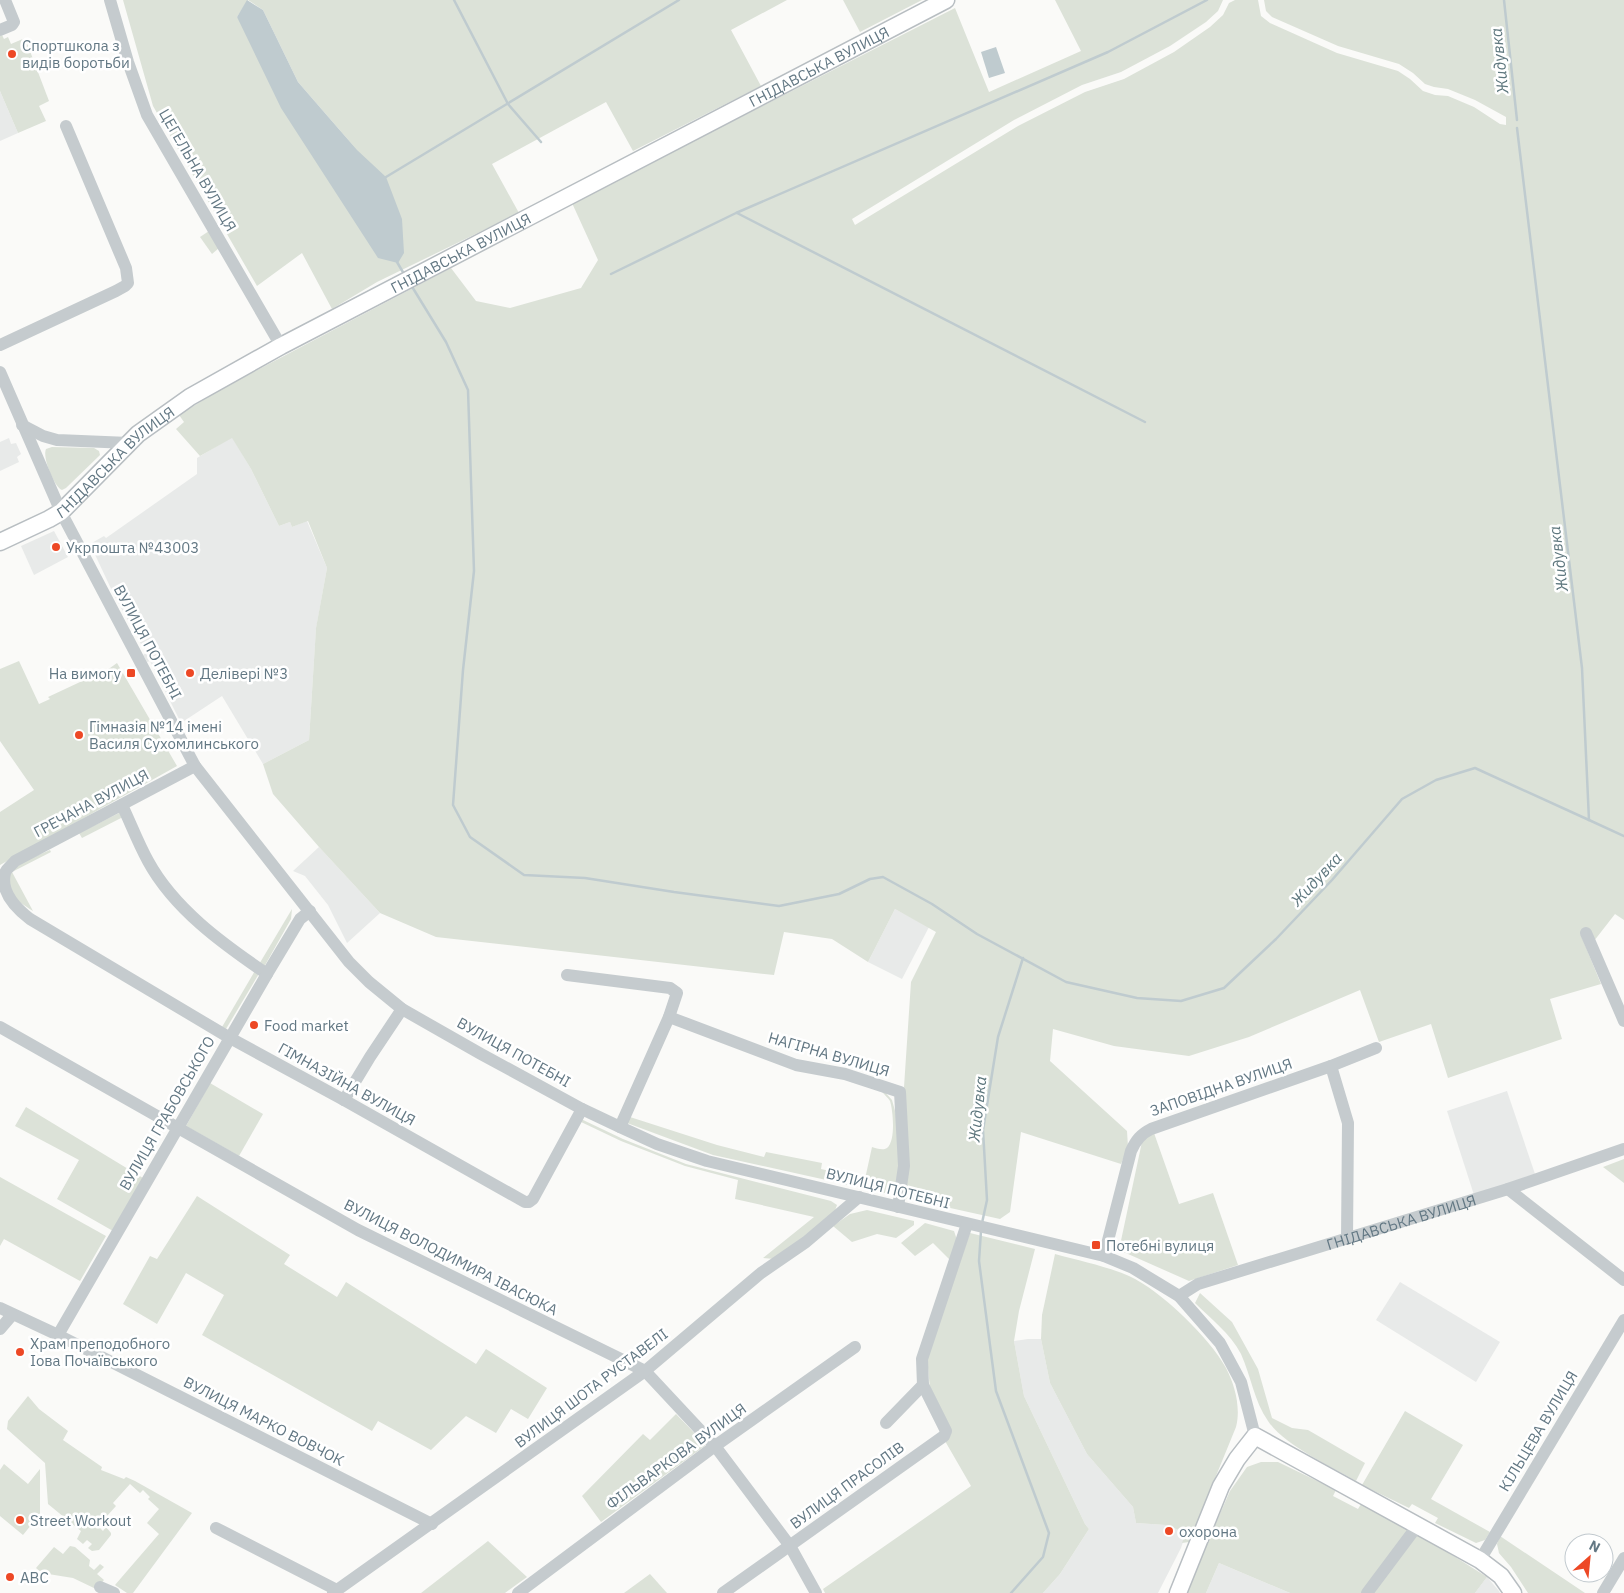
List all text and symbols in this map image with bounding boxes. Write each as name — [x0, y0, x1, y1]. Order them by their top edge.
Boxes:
street label: ГНІДАВСЬКА ВУЛИЦЯ — [745, 22, 892, 111]
water label: Жидувка — [1486, 27, 1513, 96]
place label: Спортшкола з видів боротьби — [22, 36, 130, 72]
marker: Спортшкола з видів боротьби — [6, 48, 18, 60]
street label: ЦЕГЕЛЬНА ВУЛИЦЯ — [155, 105, 241, 235]
street label: ГНІДАВСЬКА ВУЛИЦЯ — [387, 208, 534, 297]
street label: ГНІДАВСЬКА ВУЛИЦЯ — [53, 402, 178, 522]
water label: Жидувка — [1544, 525, 1572, 594]
place label: Укрпошта №43003 — [66, 538, 199, 557]
marker: Укрпошта №43003 — [50, 541, 62, 553]
street label: ВУЛИЦЯ ПОТЕБНІ — [110, 582, 186, 702]
place label: На вимогу — [49, 664, 122, 683]
place label: Делівері №3 — [200, 664, 288, 683]
marker: На вимогу — [125, 667, 137, 679]
marker: Делівері №3 — [184, 667, 196, 679]
place label: Гімназія №14 імені Василя Сухомлинського — [89, 717, 259, 753]
marker: Гімназія №14 імені Василя Сухомлинського — [73, 729, 85, 741]
street label: ГРЕЧАНА ВУЛИЦЯ — [30, 765, 152, 841]
water label: Жидувка — [1285, 848, 1346, 911]
street label: ВУЛИЦЯ ПОТЕБНІ — [454, 1013, 574, 1091]
place label: Food market — [264, 1016, 349, 1035]
marker: Food market — [248, 1019, 260, 1031]
street label: НАГІРНА ВУЛИЦЯ — [766, 1028, 892, 1080]
street label: ВУЛИЦЯ ГРАБОВСЬКОГО — [115, 1033, 219, 1193]
street label: ГІМНАЗІЙНА ВУЛИЦЯ — [275, 1038, 419, 1130]
street label: ЗАПОВІДНА ВУЛИЦЯ — [1147, 1054, 1295, 1120]
water label: Жидувка — [963, 1075, 990, 1144]
street label: ВУЛИЦЯ ПОТЕБНІ — [824, 1163, 952, 1213]
street label: ГНІДАВСЬКА ВУЛИЦЯ — [1324, 1190, 1478, 1254]
street label: ВУЛИЦЯ ВОЛОДИМИРА ІВАСЮКА — [341, 1195, 561, 1320]
place label: Потебні вулиця — [1106, 1236, 1214, 1255]
marker: Потебні вулиця — [1090, 1239, 1102, 1251]
street label: ВУЛИЦЯ ШОТА РУСТАВЕЛІ — [511, 1324, 671, 1452]
place label: Храм преподобного Іова Почаївського — [30, 1334, 170, 1370]
marker: Храм преподобного Іова Почаївського — [14, 1346, 26, 1358]
street label: КІЛЬЦЕВА ВУЛИЦЯ — [1494, 1367, 1582, 1495]
street label: ВУЛИЦЯ МАРКО ВОВЧОК — [181, 1372, 348, 1470]
street label: ФІЛЬВАРКОВА ВУЛИЦЯ — [602, 1399, 750, 1513]
street label: ВУЛИЦЯ ПРАСОЛІВ — [786, 1437, 908, 1533]
place label: Street Workout — [30, 1511, 132, 1530]
marker: Street Workout — [14, 1514, 26, 1526]
place label: охорона — [1179, 1522, 1237, 1541]
marker: охорона — [1163, 1525, 1175, 1537]
north arrow — [1564, 1533, 1614, 1583]
text: N — [1586, 1536, 1604, 1557]
place label: АВС — [20, 1568, 49, 1587]
marker: АВС — [4, 1571, 16, 1583]

